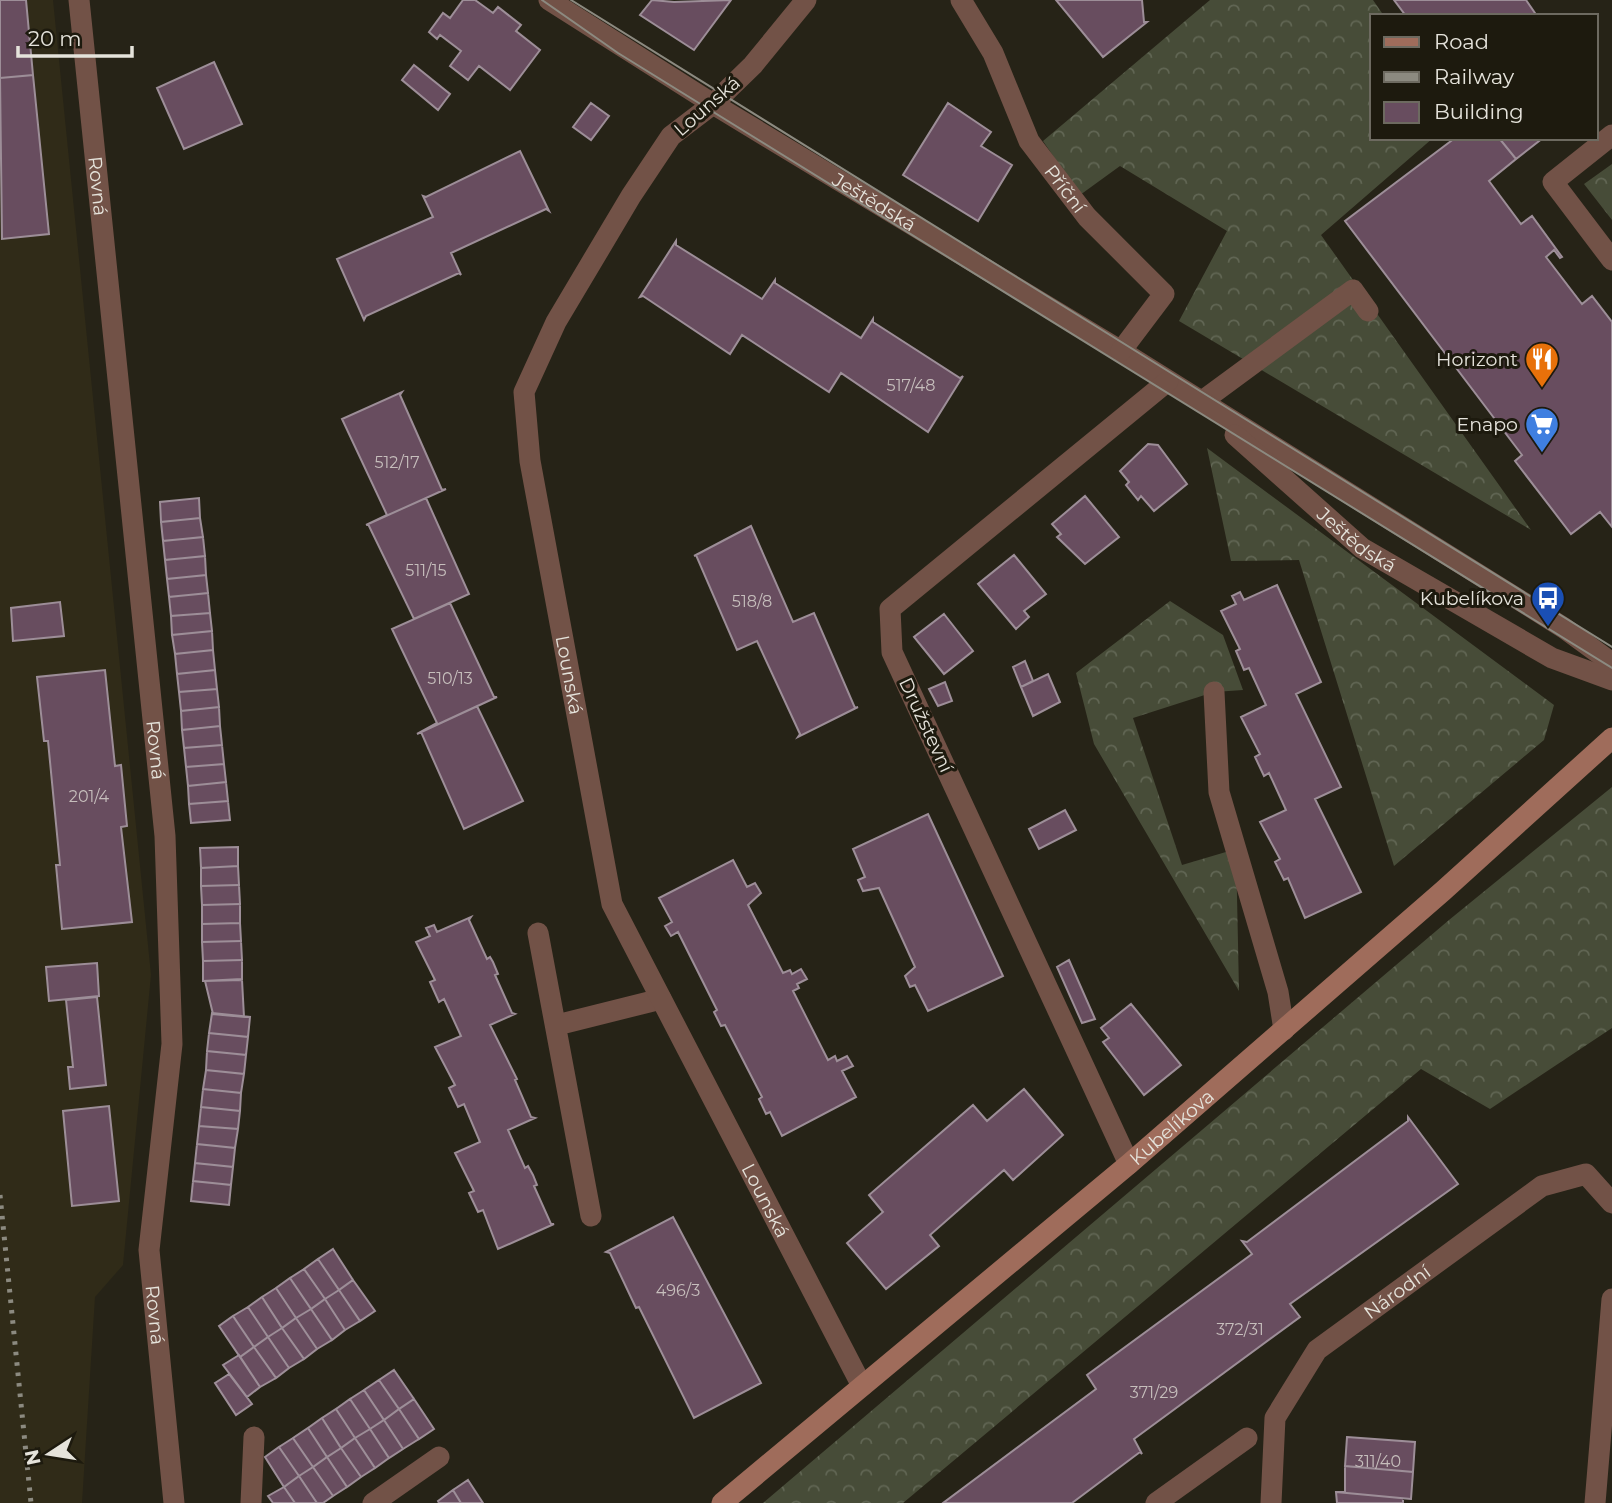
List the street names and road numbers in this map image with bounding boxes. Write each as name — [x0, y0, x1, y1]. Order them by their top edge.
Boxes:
street label: Lounská — [669, 71, 745, 141]
street label: Rovná — [84, 155, 113, 217]
street label: Příční — [1040, 160, 1092, 218]
street label: Ještědská — [828, 167, 921, 236]
street label: Ještědská — [1312, 502, 1401, 577]
street label: Lounská — [551, 633, 588, 716]
street label: Družstevní — [894, 674, 958, 777]
street label: Rovná — [142, 719, 171, 781]
street label: Kubelíkova — [1125, 1084, 1218, 1170]
street label: Lounská — [737, 1160, 794, 1241]
street label: Národní — [1359, 1259, 1436, 1324]
street label: Rovná — [141, 1284, 170, 1346]

